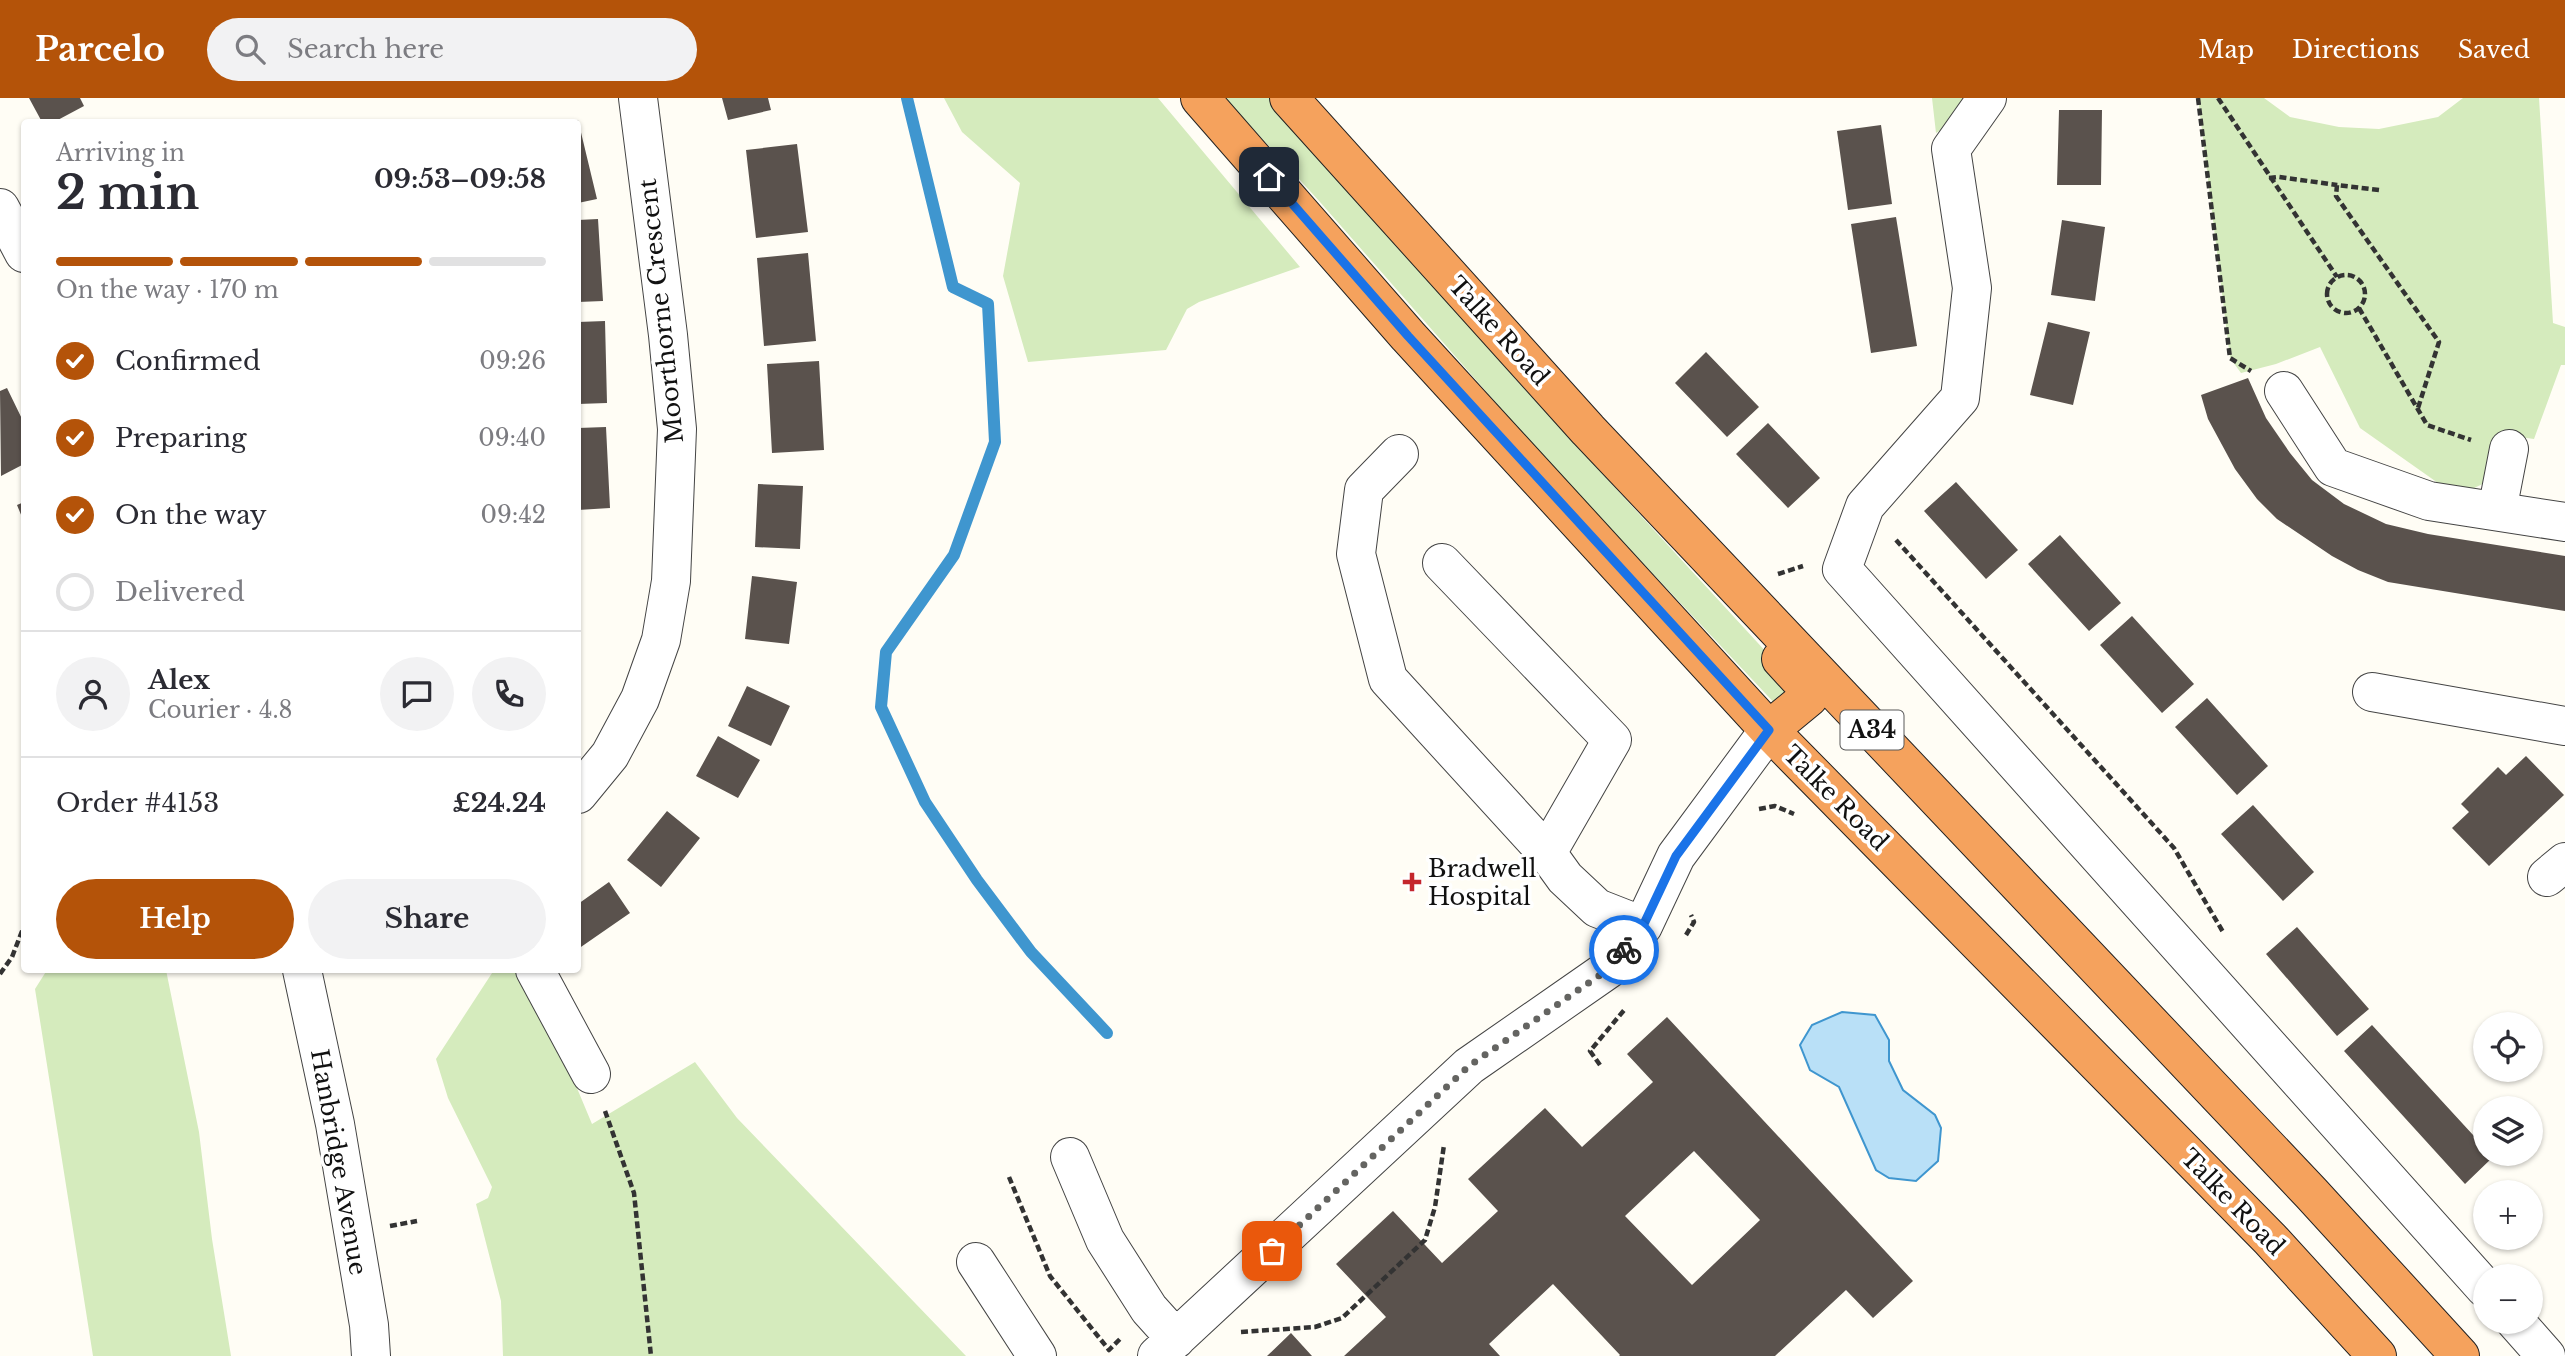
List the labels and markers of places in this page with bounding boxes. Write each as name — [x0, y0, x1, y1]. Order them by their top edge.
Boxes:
pin — [1239, 147, 1299, 207]
place label: Bradwell Hospital — [1428, 854, 1537, 911]
marker: Bradwell Hospital — [1402, 872, 1422, 892]
pin — [1242, 1221, 1302, 1281]

